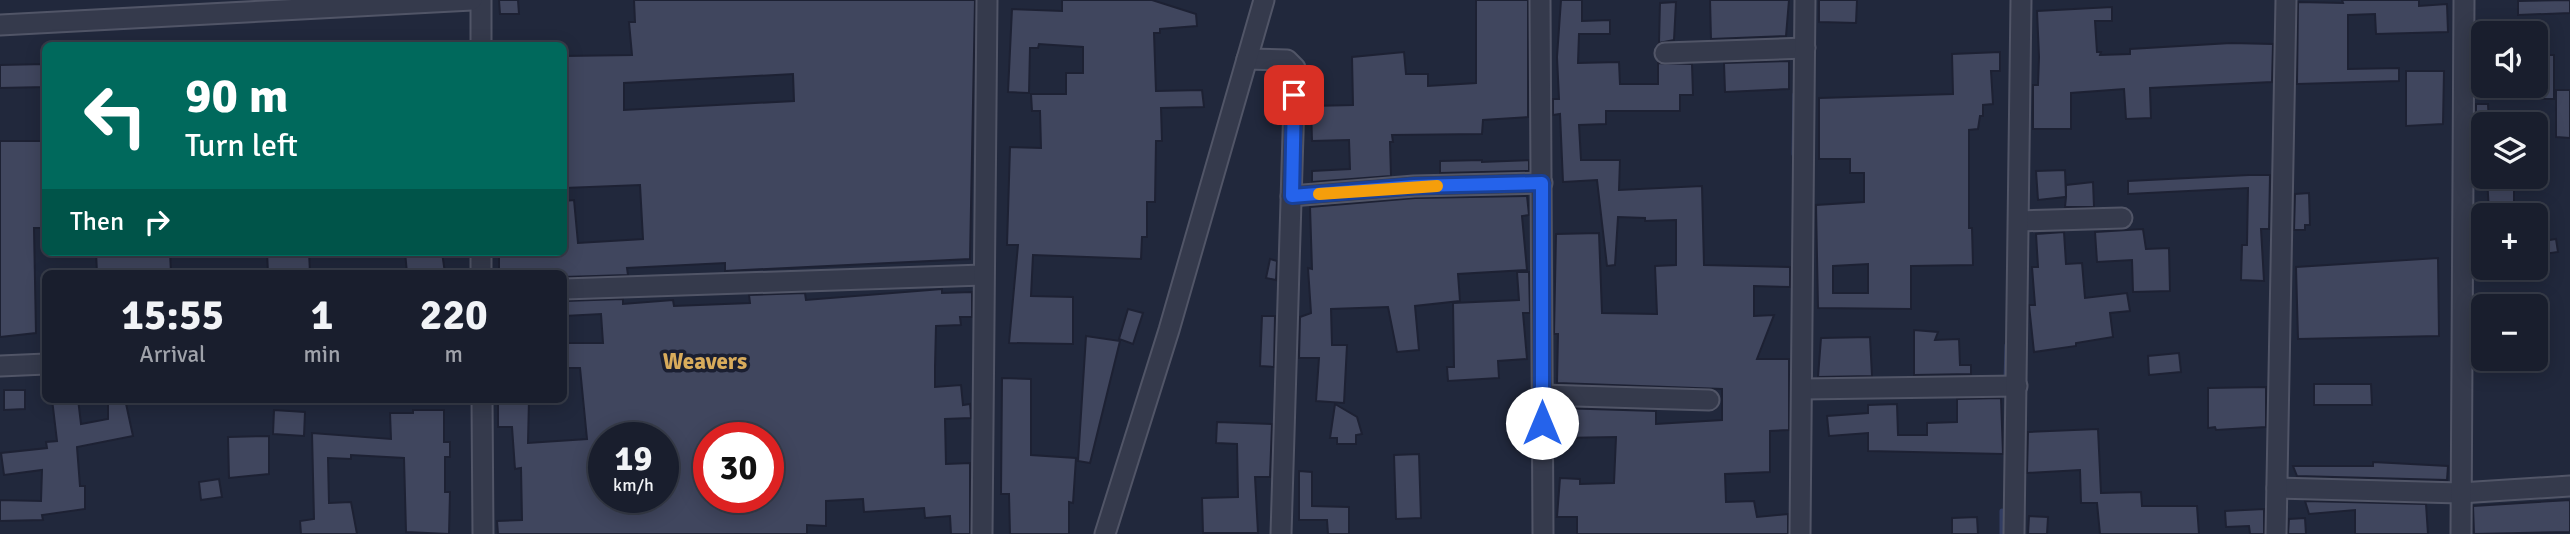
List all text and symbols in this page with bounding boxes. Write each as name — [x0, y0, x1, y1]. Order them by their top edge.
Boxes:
map controls — [2471, 21, 2548, 371]
button: sound — [2471, 21, 2548, 98]
pin — [1264, 65, 1324, 125]
text: 90 m — [185, 66, 288, 126]
icon: left — [70, 70, 161, 161]
icon: arrive — [1275, 76, 1313, 114]
button: layers — [2471, 112, 2548, 189]
text: Turn left — [185, 126, 298, 165]
icon: right — [138, 203, 176, 241]
button: + — [2471, 203, 2548, 280]
text: Then — [70, 206, 124, 238]
text: 15:55 — [121, 290, 224, 341]
text: 1 — [311, 290, 333, 341]
text: 220 — [420, 290, 488, 341]
button: − — [2471, 294, 2548, 371]
text: Arrival — [140, 340, 206, 369]
text: min — [303, 340, 341, 369]
text: m — [445, 340, 463, 369]
district label: Weavers — [663, 347, 747, 376]
position arrow — [1505, 386, 1579, 460]
speed limit sign: 30 — [693, 422, 784, 513]
text: 19 — [615, 437, 652, 480]
text: km/h — [613, 474, 654, 496]

